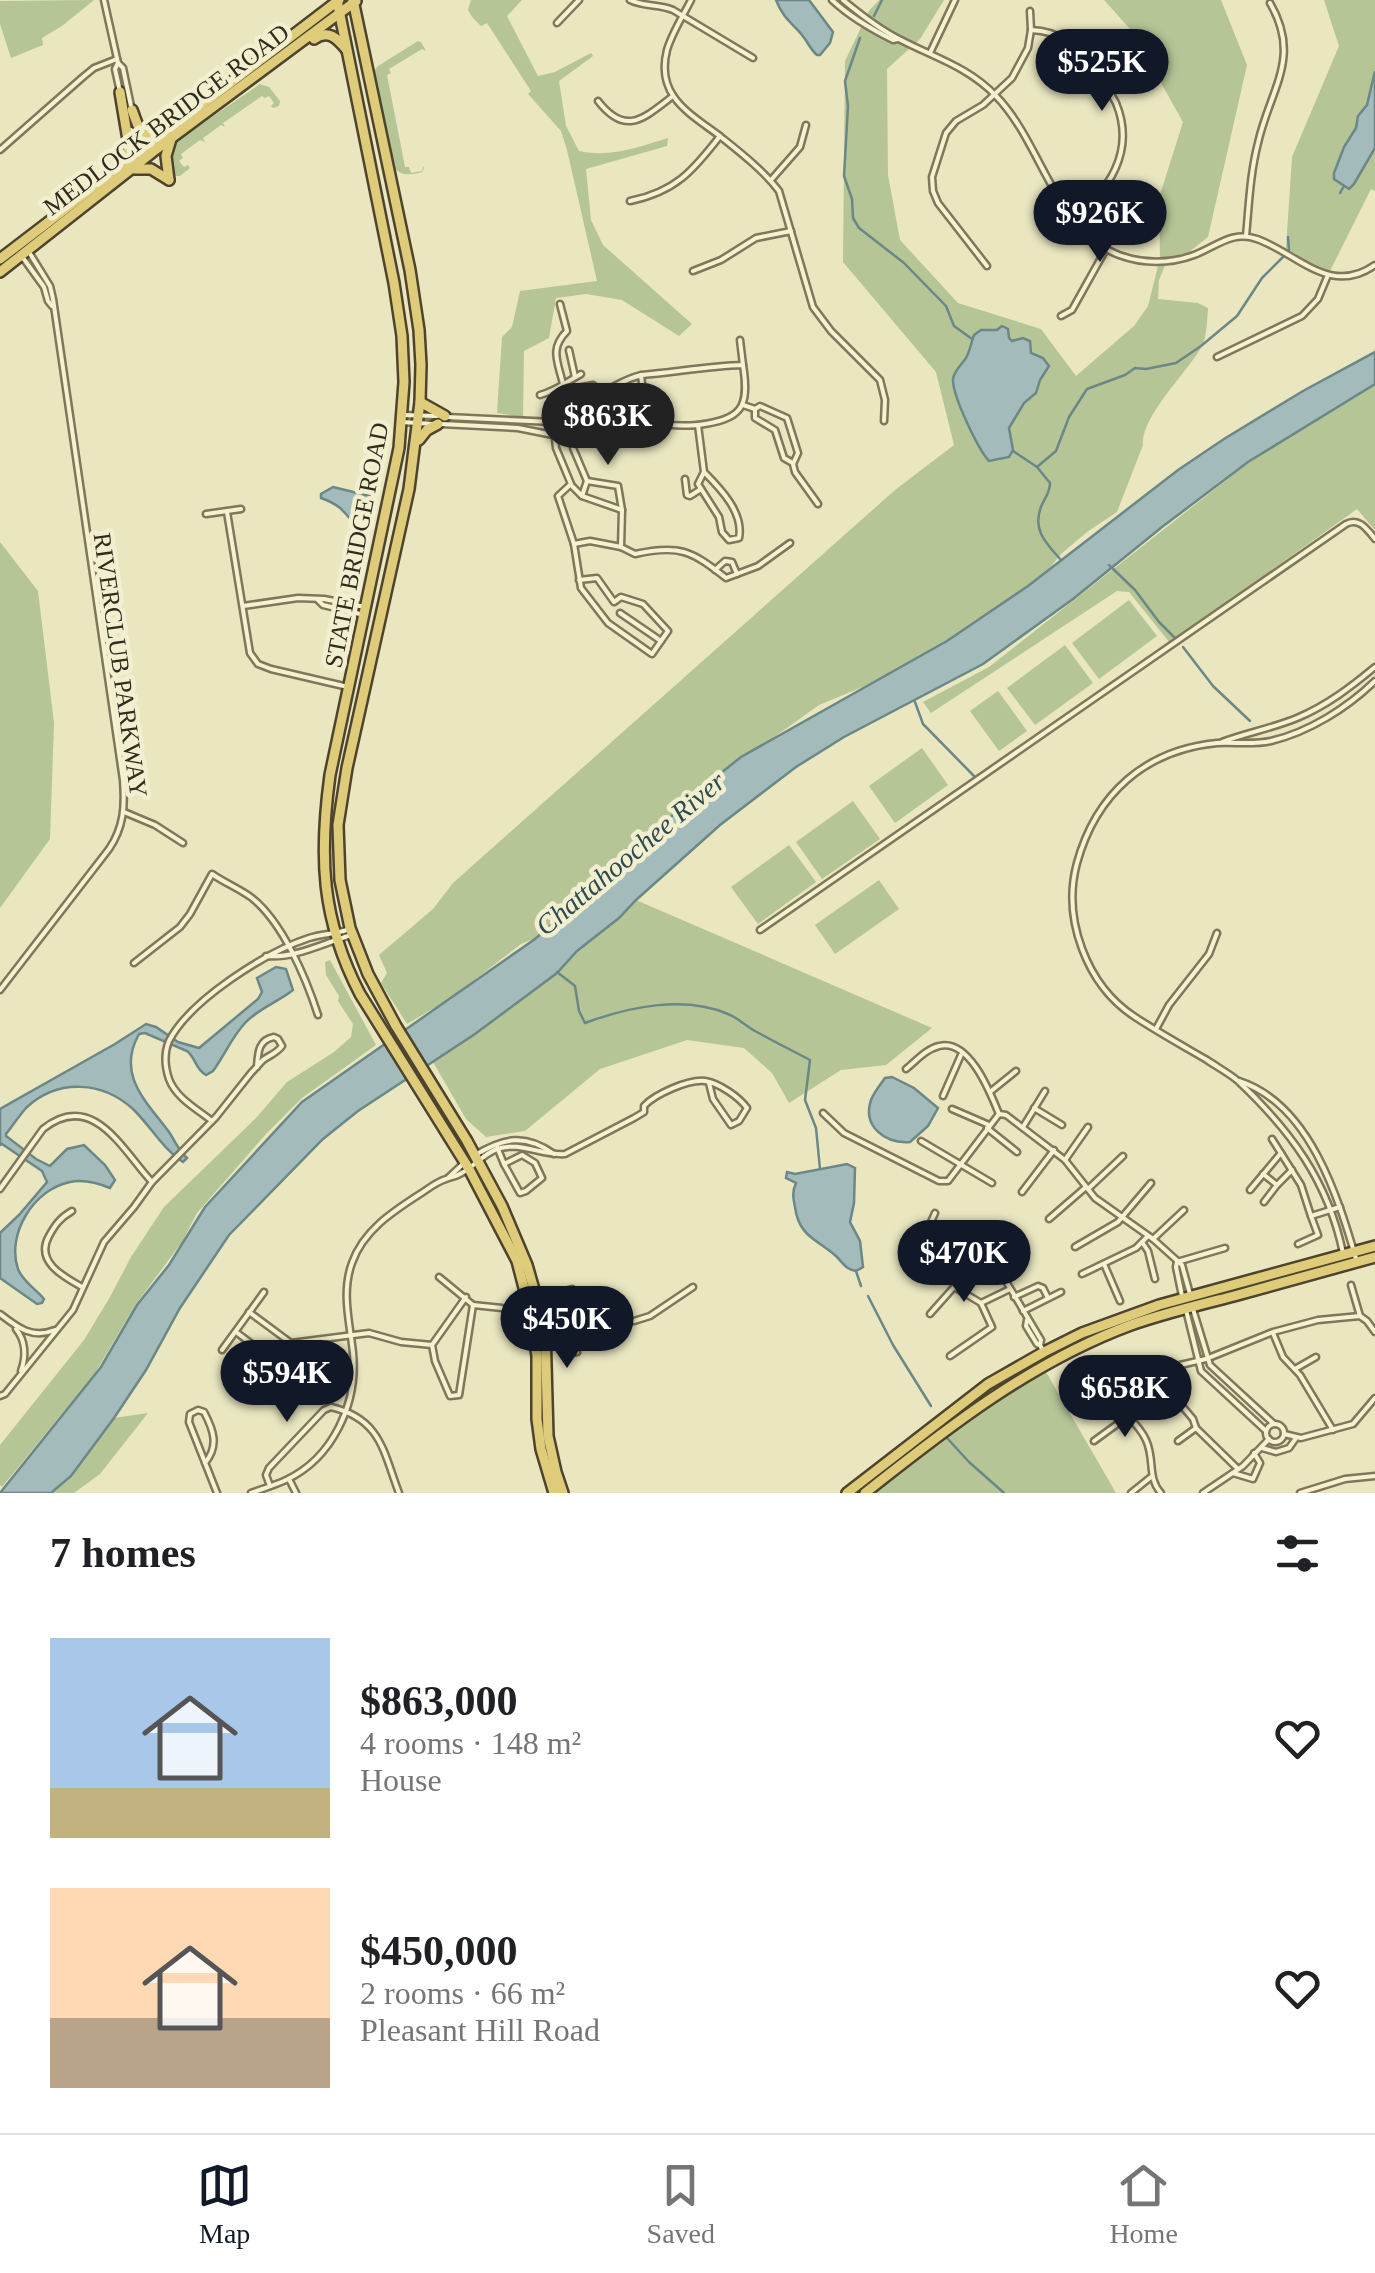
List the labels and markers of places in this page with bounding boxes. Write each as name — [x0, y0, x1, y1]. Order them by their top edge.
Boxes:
pin: $525K — [1032, 29, 1172, 114]
pin: $926K — [1030, 180, 1170, 265]
pin: $863K — [538, 383, 678, 468]
pin: $470K — [894, 1220, 1034, 1305]
pin: $450K — [497, 1286, 637, 1371]
pin: $594K — [217, 1340, 357, 1425]
pin: $658K — [1055, 1355, 1195, 1440]

